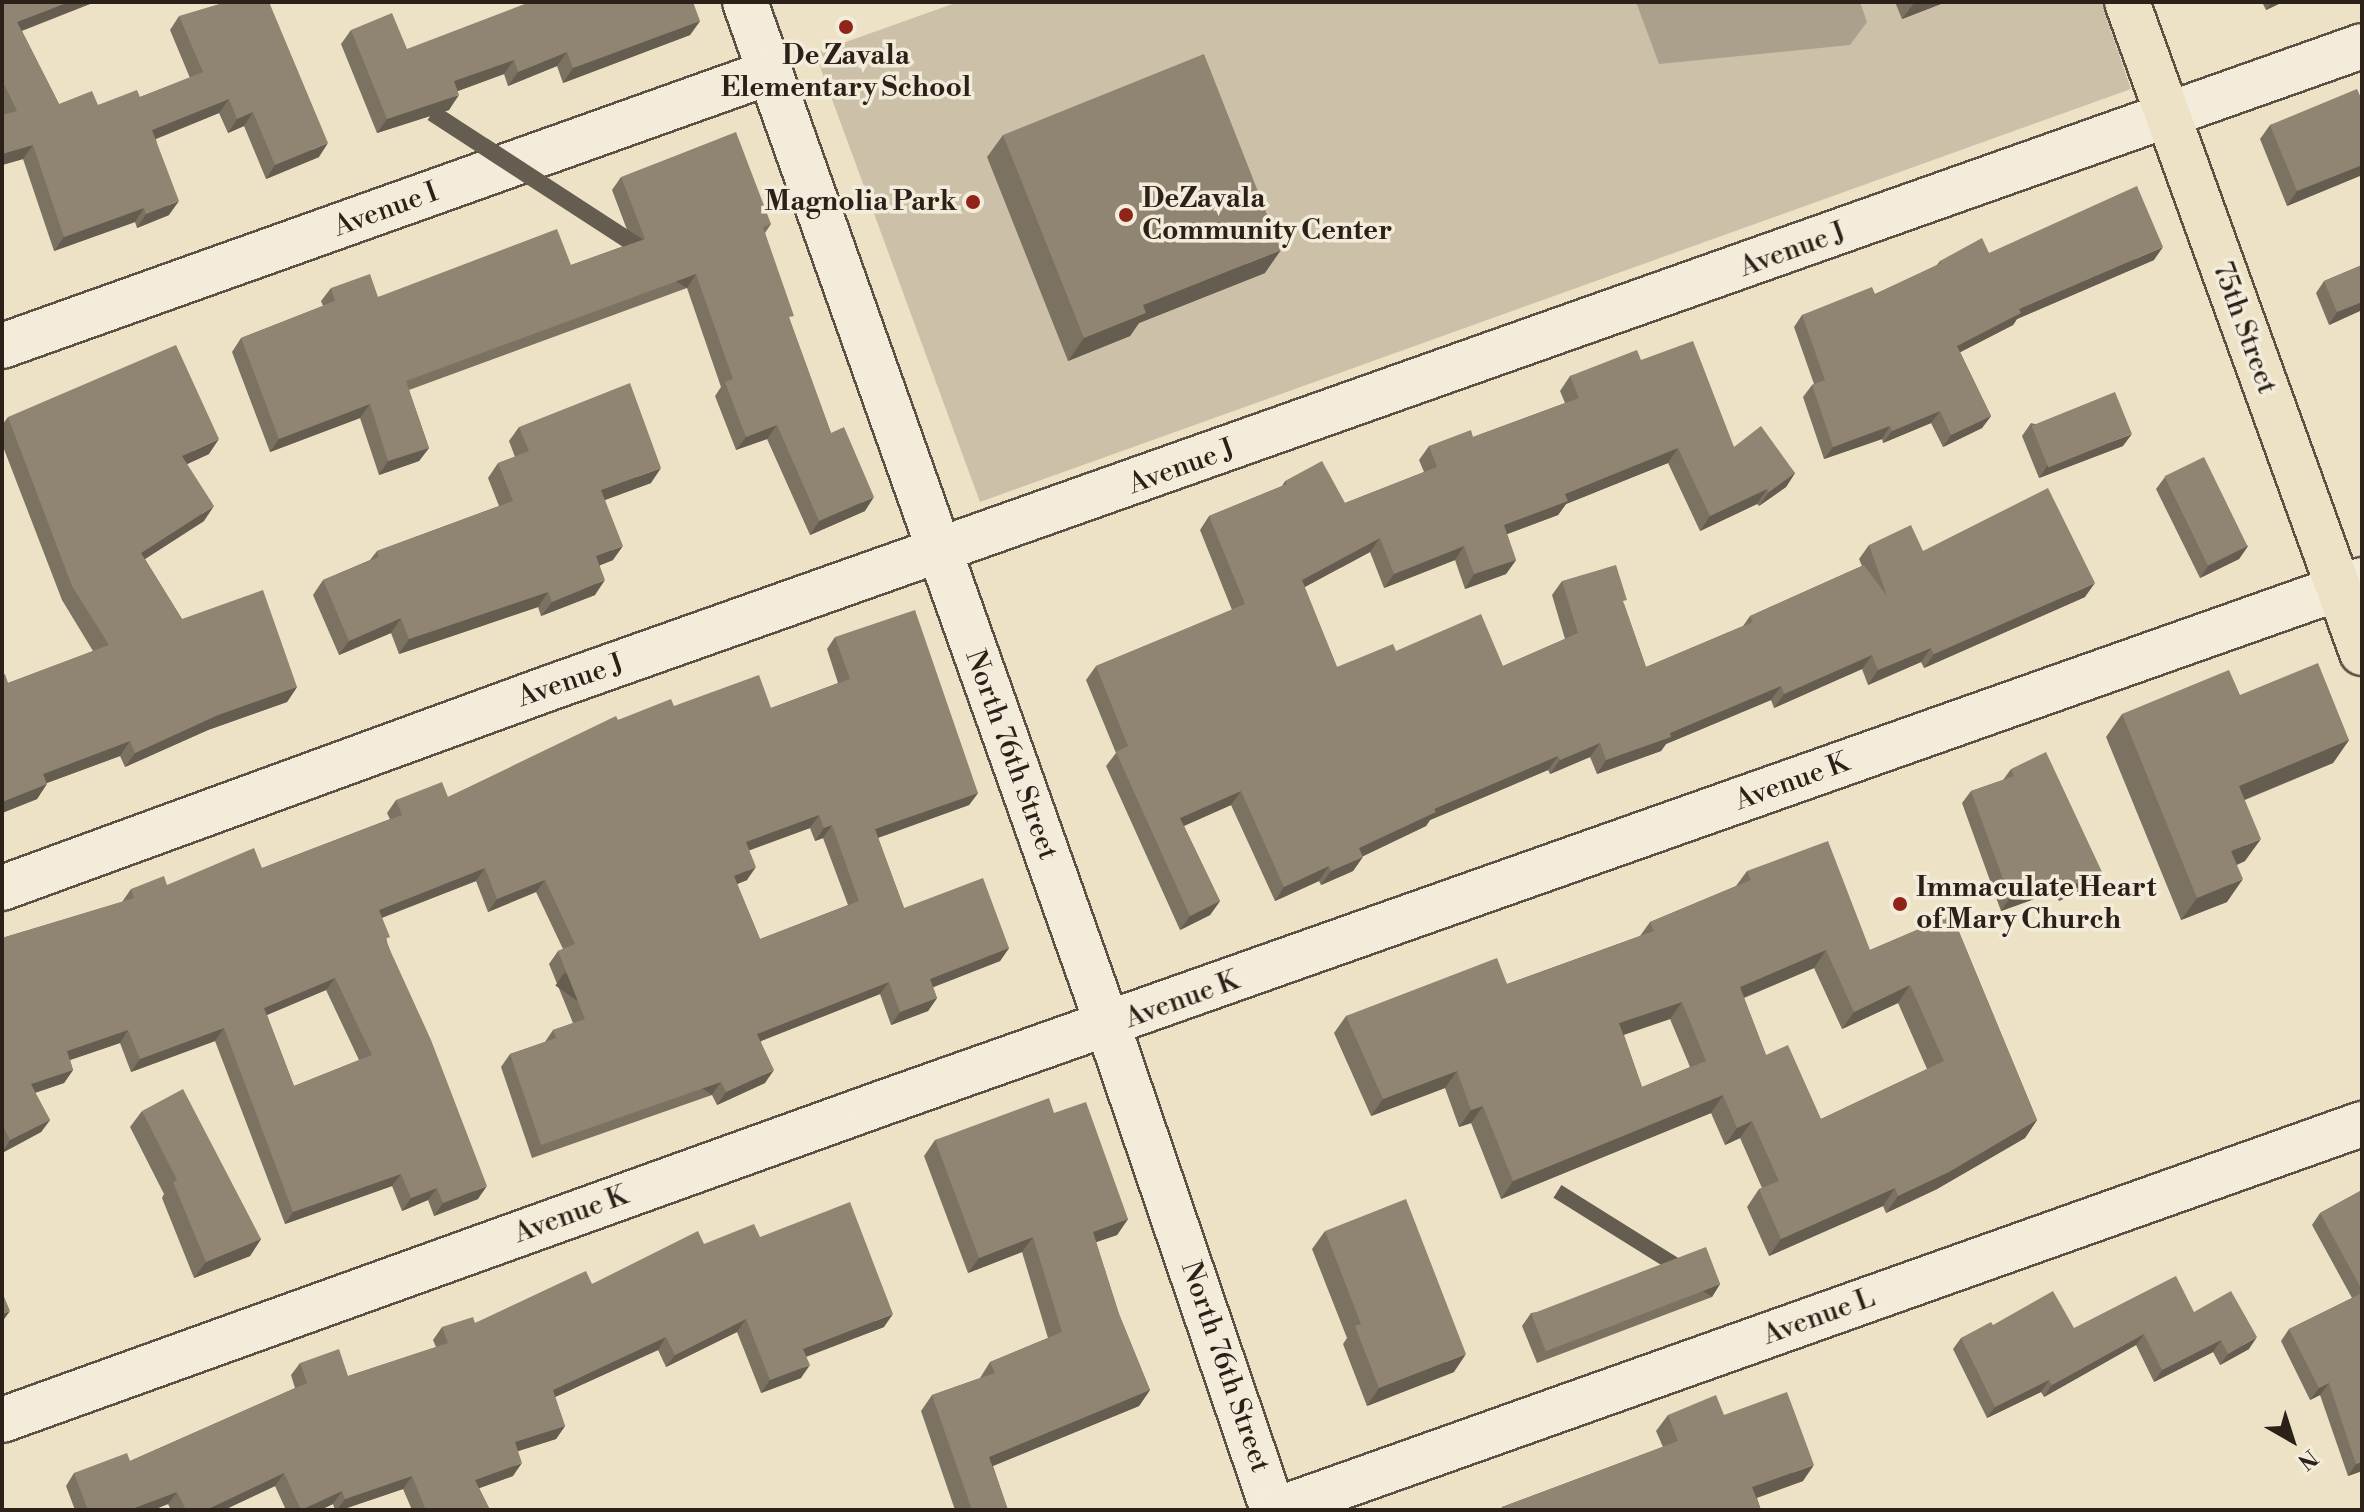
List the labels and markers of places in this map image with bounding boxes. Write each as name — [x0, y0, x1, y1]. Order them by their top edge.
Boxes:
marker: De Zavala Elementary School — [837, 18, 855, 36]
place label: De Zavala Elementary School — [721, 39, 971, 105]
place label: DeZavala Community Center — [1142, 182, 1392, 248]
place label: Magnolia Park — [764, 185, 957, 219]
marker: Magnolia Park — [964, 193, 982, 211]
marker: DeZavala Community Center — [1117, 206, 1135, 224]
place label: Immaculate Heart of Mary Church — [1916, 871, 2156, 937]
marker: Immaculate Heart of Mary Church — [1891, 895, 1909, 913]

